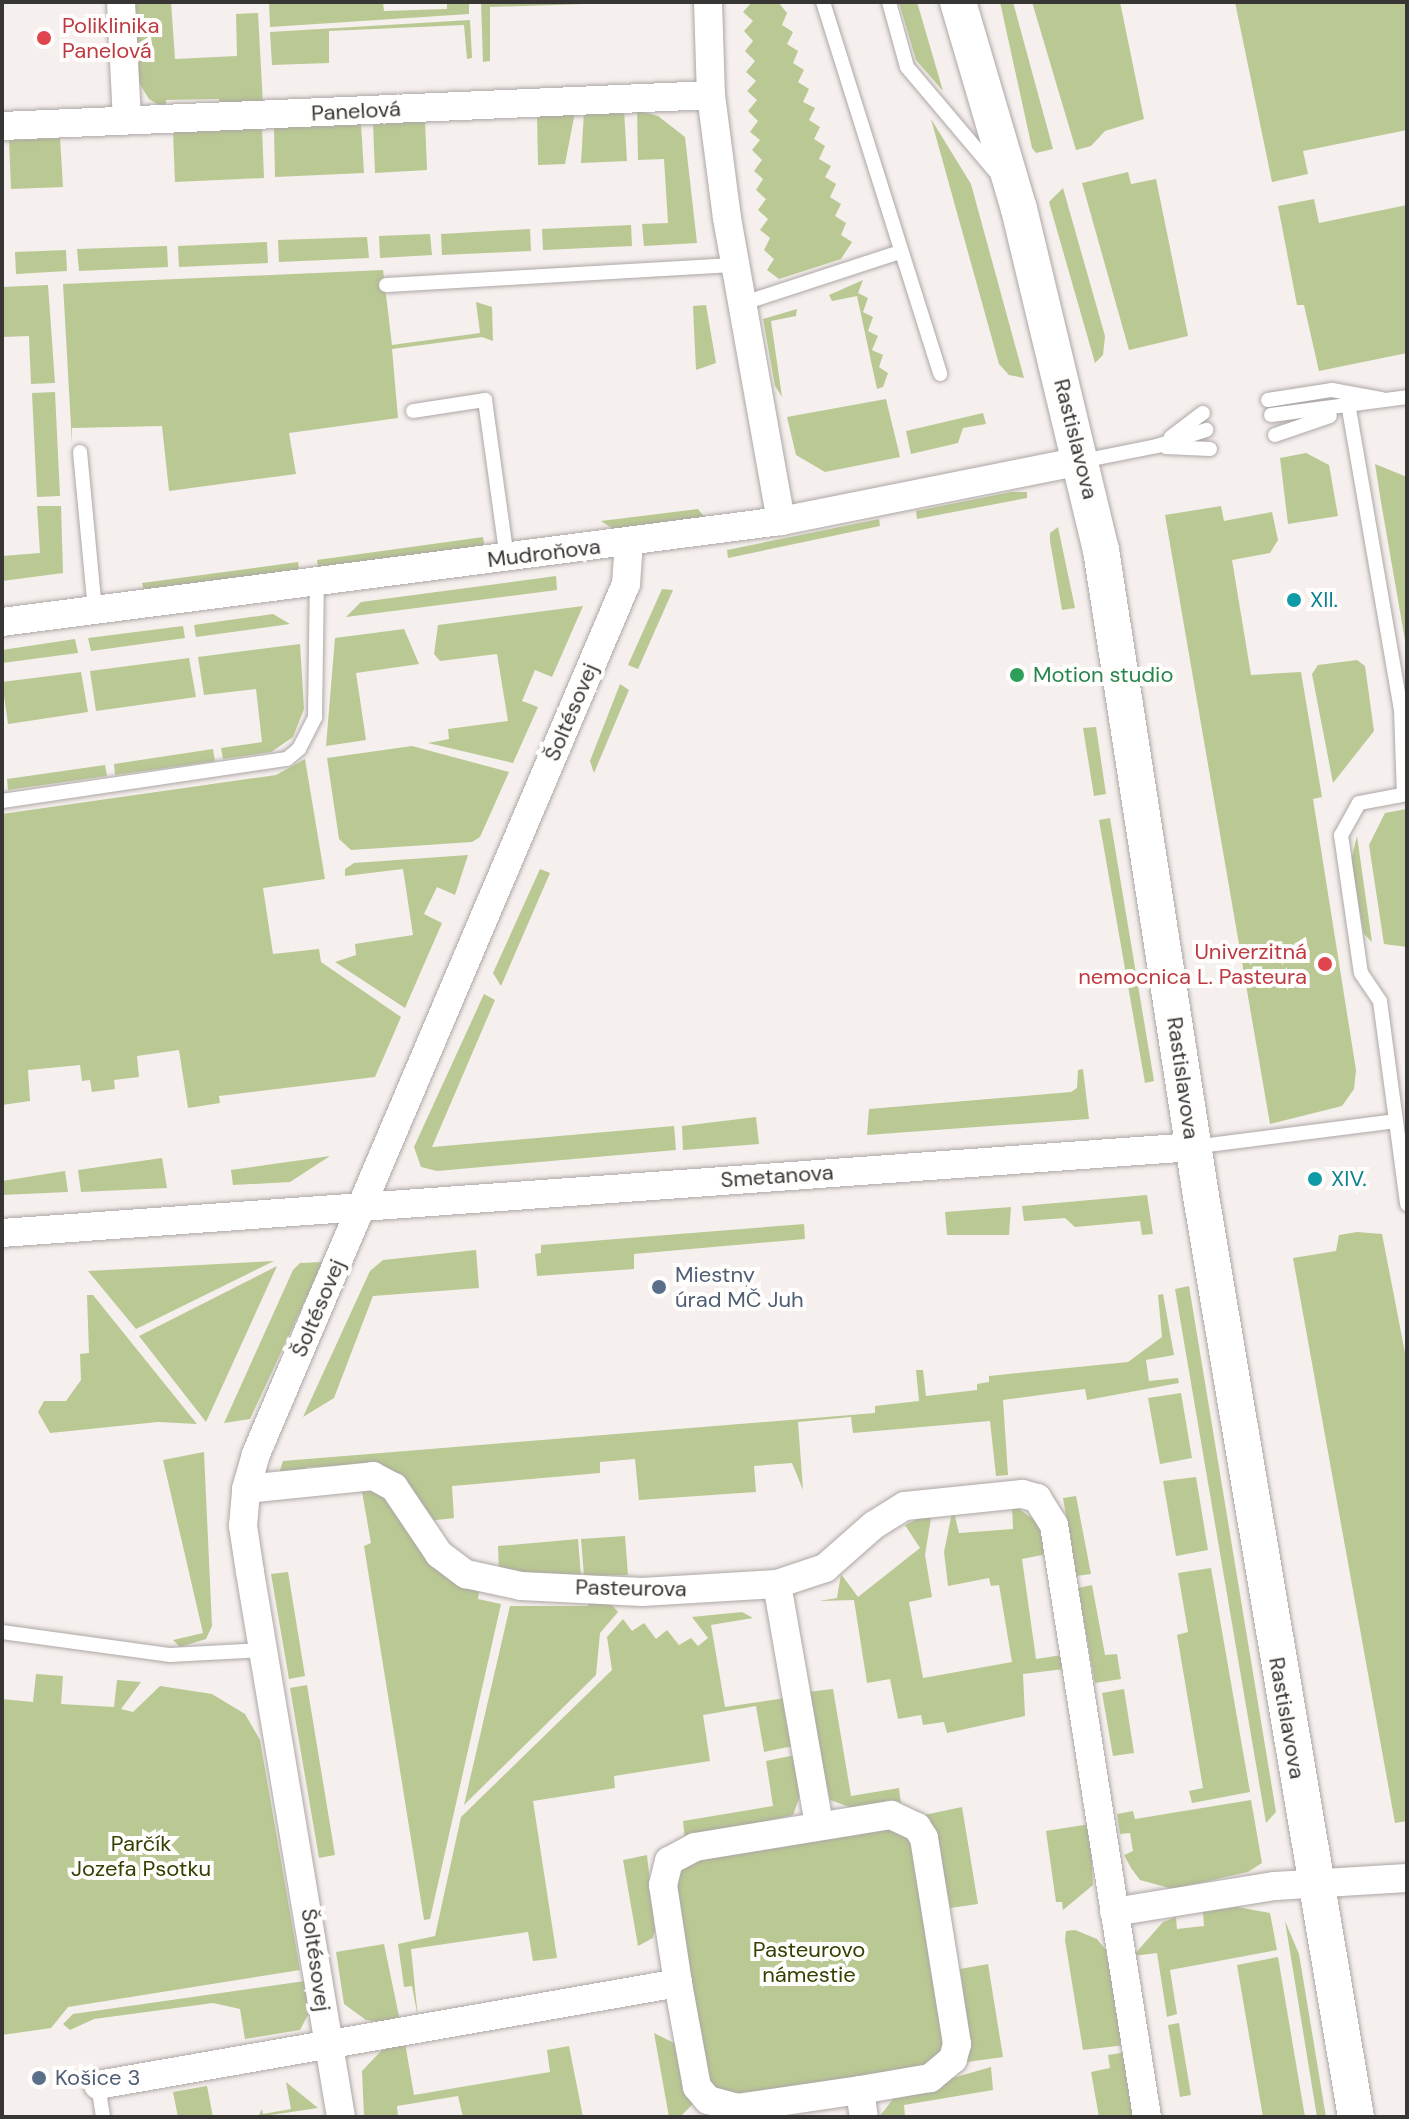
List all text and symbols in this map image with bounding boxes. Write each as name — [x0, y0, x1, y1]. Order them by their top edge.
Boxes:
place label: Poliklinika Panelová — [62, 12, 160, 64]
marker: Poliklinika Panelová — [33, 27, 55, 49]
street label: Panelová — [310, 95, 402, 127]
street label: Rastislavova — [1048, 376, 1104, 502]
street label: Mudroňova — [486, 533, 602, 573]
place label: XII. — [1310, 587, 1338, 613]
marker: XII. — [1285, 591, 1303, 609]
street label: Šoltésovej — [539, 659, 603, 765]
place label: Motion studio — [1033, 662, 1173, 688]
marker: Motion studio — [1008, 666, 1026, 684]
place label: Univerzitná nemocnica L. Pasteura — [1078, 938, 1307, 990]
marker: Univerzitná nemocnica L. Pasteura — [1314, 953, 1336, 975]
street label: Rastislavova — [1161, 1015, 1205, 1141]
street label: Smetanova — [720, 1159, 834, 1193]
place label: XIV. — [1331, 1166, 1367, 1192]
marker: XIV. — [1306, 1170, 1324, 1188]
street label: Šoltésovej — [286, 1255, 350, 1361]
place label: Miestny úrad MČ Juh — [675, 1261, 804, 1312]
marker: Miestny úrad MČ Juh — [650, 1278, 668, 1296]
street label: Pasteurova — [575, 1574, 687, 1602]
street label: Rastislavova — [1263, 1655, 1311, 1781]
park label: Parčík Jozefa Psotku — [71, 1830, 211, 1882]
street label: Šoltésovej — [296, 1907, 336, 2013]
park label: Pasteurovo námestie — [753, 1936, 865, 1988]
place label: Košice 3 — [55, 2065, 140, 2091]
marker: Košice 3 — [30, 2069, 48, 2087]

